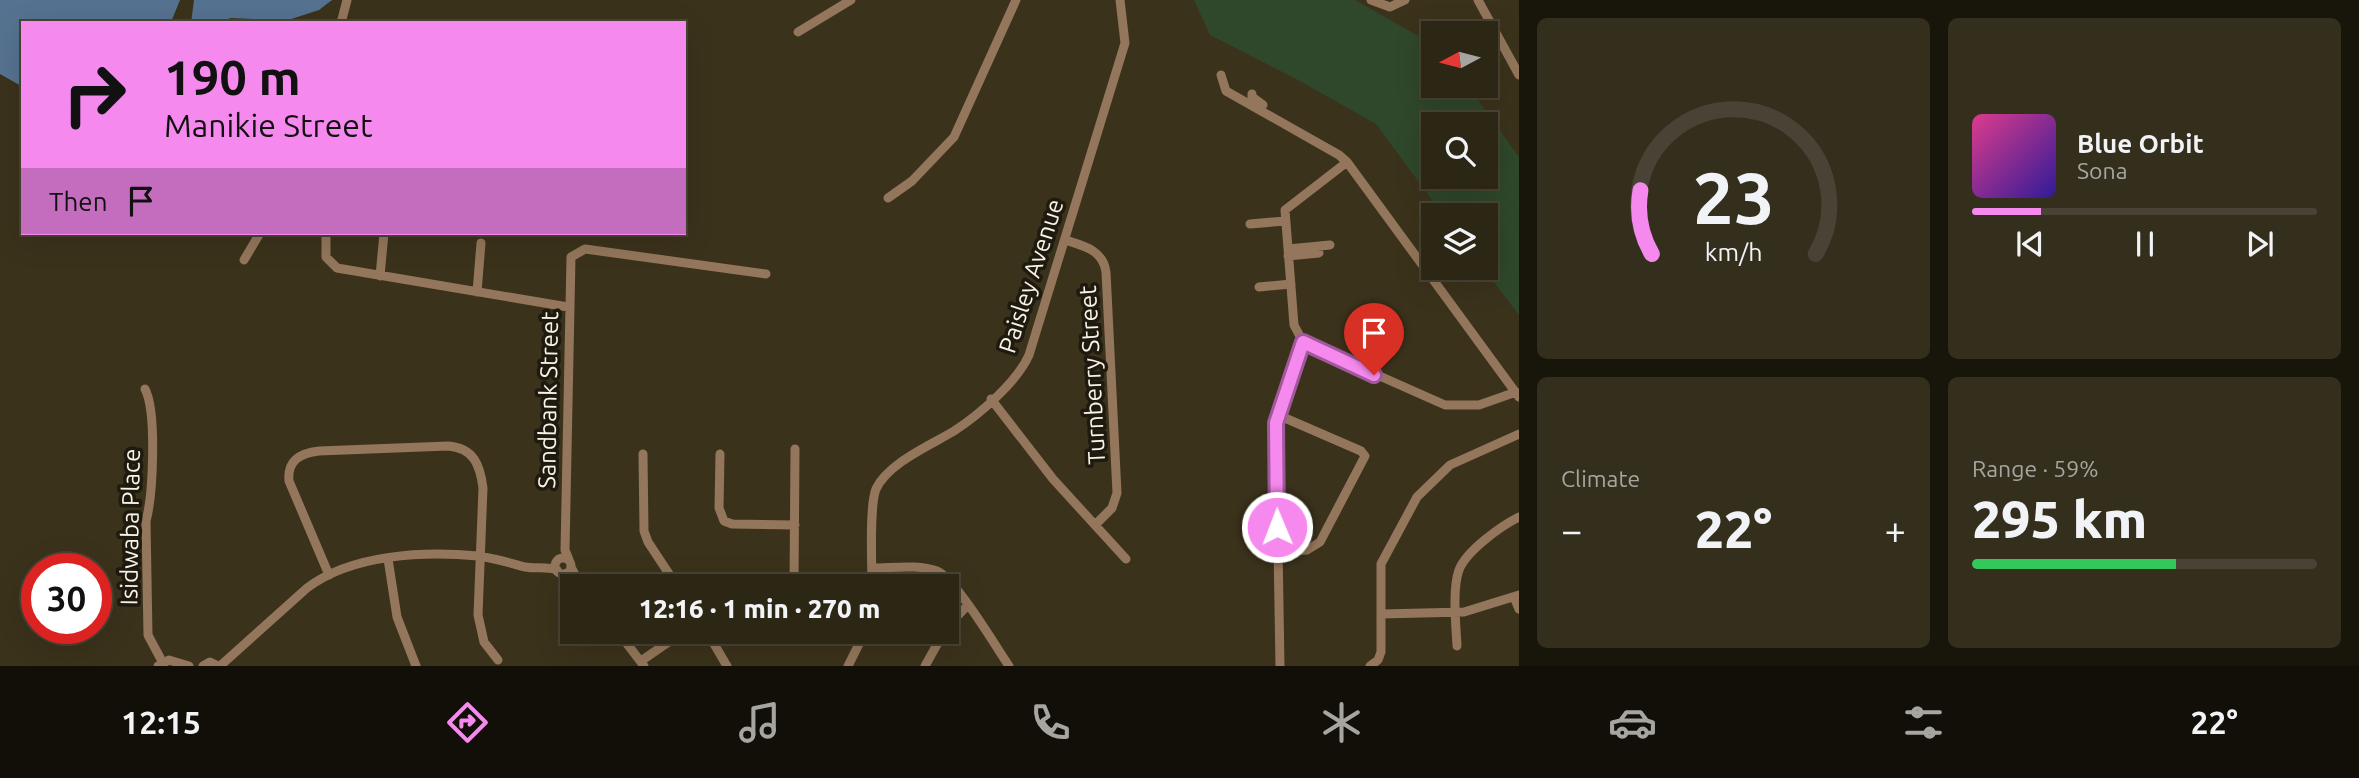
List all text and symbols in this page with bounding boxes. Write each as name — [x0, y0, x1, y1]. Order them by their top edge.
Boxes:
north arrow — [1421, 21, 1498, 98]
map controls — [1421, 21, 1498, 280]
icon: right — [49, 49, 140, 140]
text: 190 m — [164, 49, 301, 104]
text: Manikie Street — [164, 107, 373, 143]
button: search — [1421, 112, 1498, 189]
text: Blue Orbit — [2077, 129, 2204, 158]
text: 23 — [1692, 157, 1775, 239]
text: Sona — [2077, 158, 2127, 183]
icon: arrive — [122, 182, 160, 220]
text: Then — [49, 187, 108, 216]
street label: Paisley Avenue — [993, 196, 1069, 356]
button: layers — [1421, 203, 1498, 280]
icon: previous — [2011, 225, 2049, 263]
icon: pause — [2126, 225, 2164, 263]
icon: next — [2241, 225, 2279, 263]
text: km/h — [1705, 238, 1762, 266]
street label: Turnberry Street — [1074, 284, 1110, 465]
pin — [1344, 303, 1404, 375]
street label: Sandbank Street — [533, 311, 563, 489]
icon: arrive — [1355, 314, 1393, 352]
street label: Isidwaba Place — [115, 448, 145, 606]
text: Range · 59% — [1972, 456, 2099, 481]
text: Climate — [1561, 466, 1640, 491]
position arrow — [1240, 490, 1314, 564]
text: 295 km — [1972, 490, 2147, 548]
text: 22° — [1695, 500, 1772, 558]
text: − — [1561, 509, 1582, 551]
text: + — [1885, 509, 1906, 551]
speed limit sign: 30 — [21, 553, 112, 644]
text: 12:16 · 1 min · 270 m — [639, 594, 880, 623]
icon: directions — [443, 698, 492, 747]
icon: music — [735, 698, 784, 747]
icon: phone — [1026, 698, 1075, 747]
icon: climate — [1317, 698, 1366, 747]
icon: car — [1608, 698, 1657, 747]
icon: filters — [1899, 698, 1948, 747]
text: 12:15 — [121, 704, 201, 740]
text: 22° — [2190, 704, 2238, 740]

